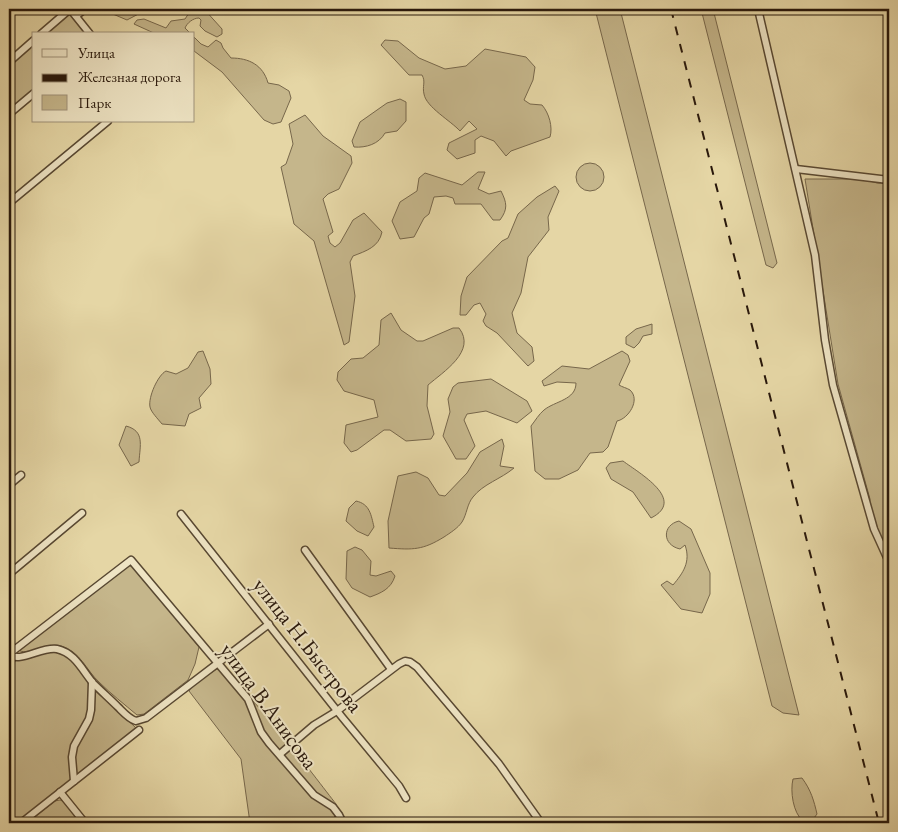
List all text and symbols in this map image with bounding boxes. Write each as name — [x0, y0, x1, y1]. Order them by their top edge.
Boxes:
legend — [32, 32, 195, 122]
text: Улица — [77, 43, 115, 62]
text: Железная дорога — [77, 67, 181, 86]
text: Парк — [78, 93, 111, 112]
street label: улица Н.Быстрова — [246, 572, 370, 718]
street label: улица В.Анисова — [213, 637, 325, 775]

